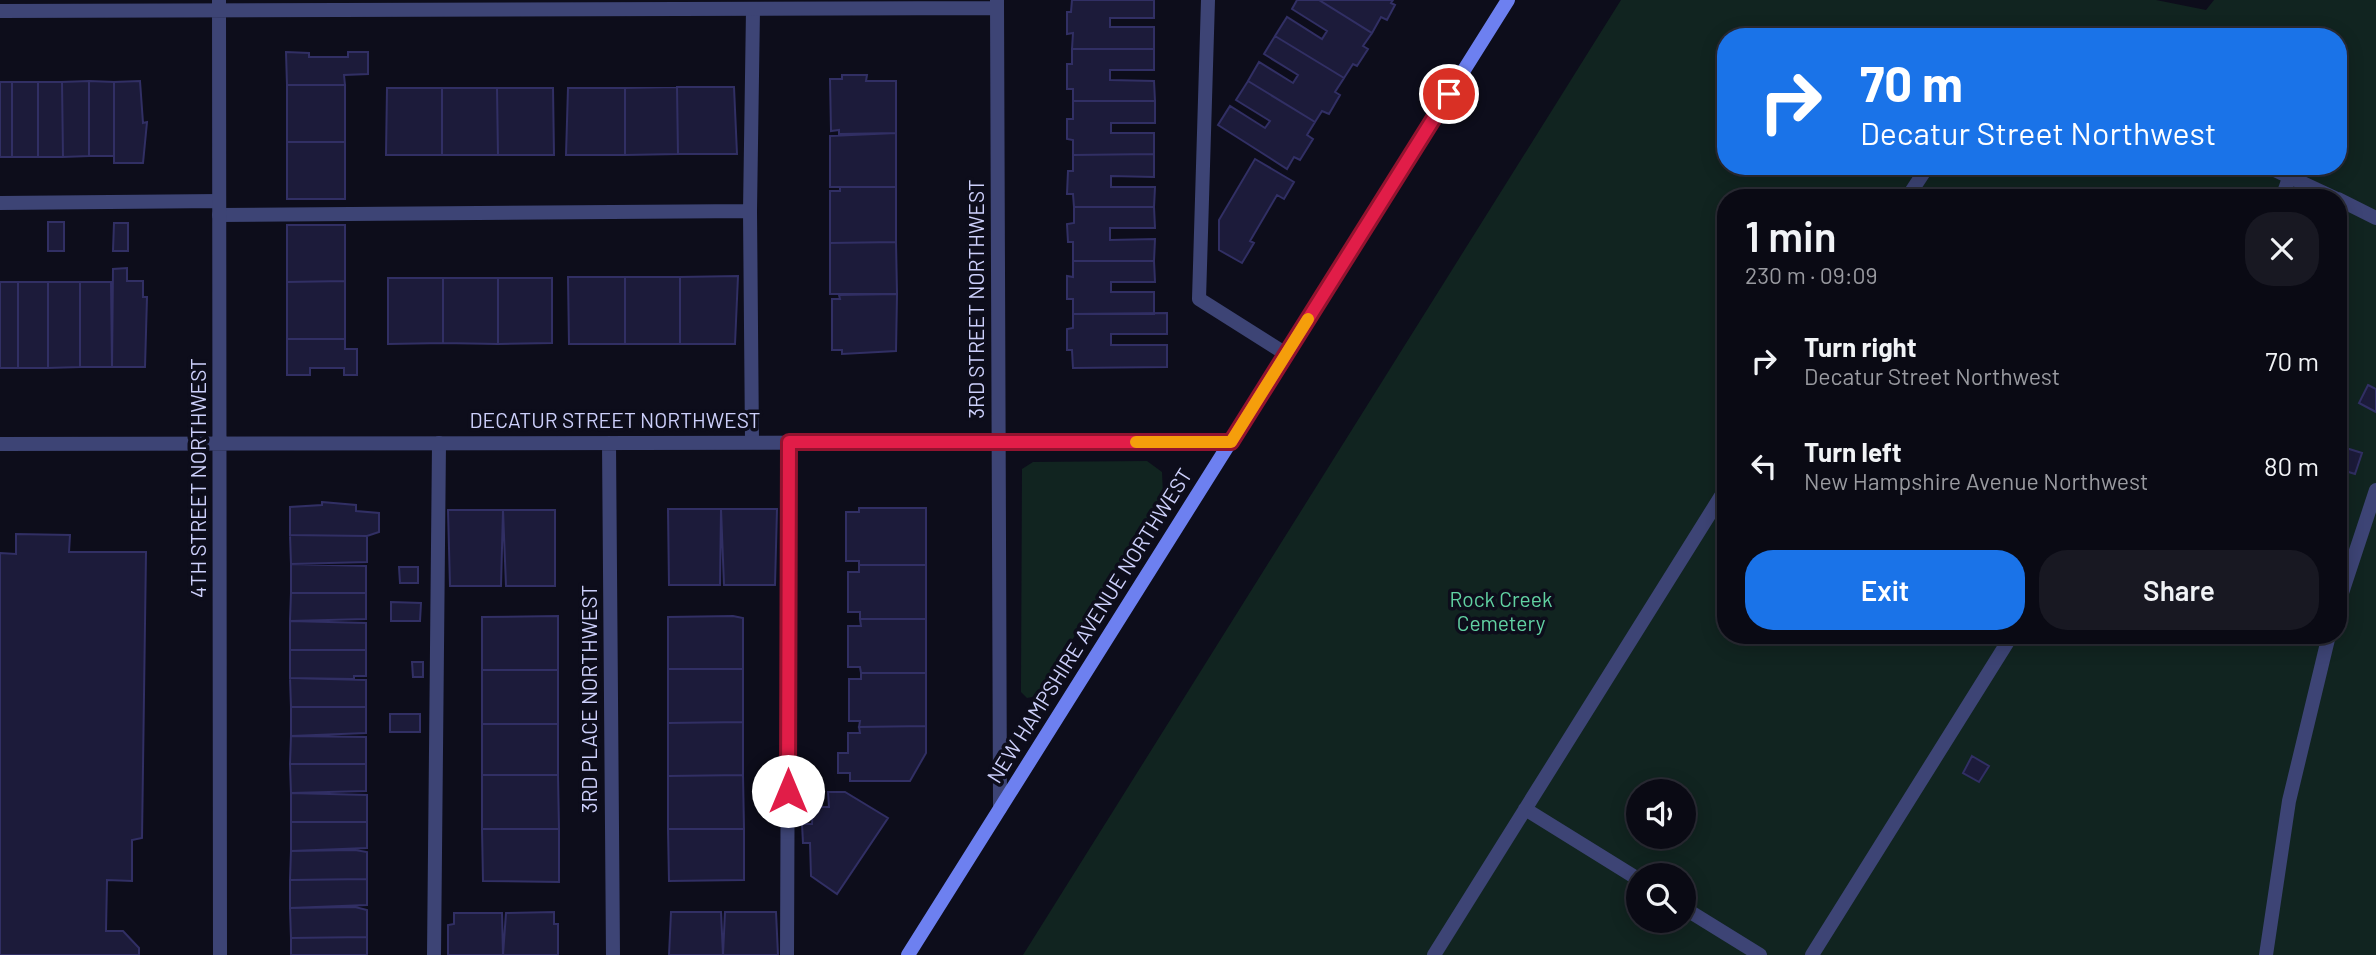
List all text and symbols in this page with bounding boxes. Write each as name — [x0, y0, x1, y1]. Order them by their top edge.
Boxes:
text: 70 m — [1860, 53, 1963, 112]
icon: right — [1745, 56, 1836, 147]
pin — [1419, 64, 1479, 124]
icon: arrive — [1430, 75, 1468, 113]
text: Decatur Street Northwest — [1860, 113, 2216, 151]
street label: 3RD STREET NORTHWEST — [963, 179, 988, 419]
text: 1 min — [1745, 210, 1837, 260]
button: close — [2245, 212, 2319, 286]
text: 230 m · 09:09 — [1745, 261, 1877, 289]
text: Turn right — [1804, 331, 1917, 362]
icon: right — [1745, 342, 1783, 380]
text: 70 m — [2265, 345, 2319, 376]
street label: 4TH STREET NORTHWEST — [185, 358, 210, 598]
text: Decatur Street Northwest — [1804, 362, 2060, 390]
street label: DECATUR STREET NORTHWEST — [470, 407, 761, 432]
text: Turn left — [1804, 436, 1902, 467]
icon: left — [1745, 447, 1783, 485]
text: 80 m — [2264, 450, 2319, 481]
street label: NEW HAMPSHIRE AVENUE NORTHWEST — [981, 463, 1196, 787]
text: New Hampshire Avenue Northwest — [1804, 467, 2148, 495]
button: Exit — [1745, 550, 2025, 630]
button: Share — [2039, 550, 2319, 630]
street label: 3RD PLACE NORTHWEST — [576, 585, 601, 813]
park label: Rock Creek Cemetery — [1449, 586, 1553, 635]
position arrow — [751, 754, 825, 828]
map controls — [1626, 779, 1696, 933]
button: sound — [1626, 779, 1696, 849]
button: search — [1626, 863, 1696, 933]

